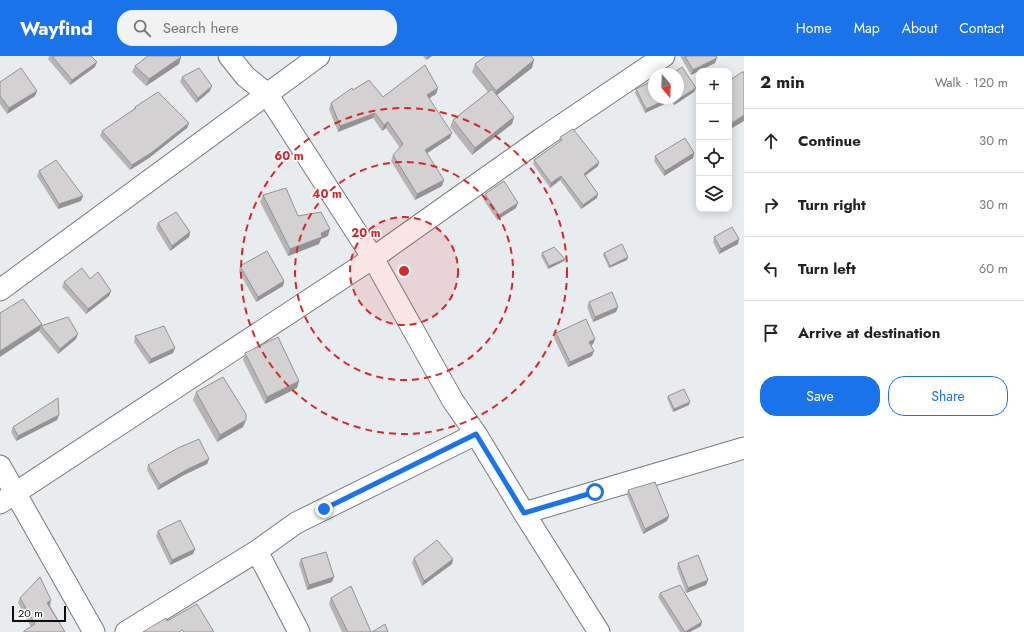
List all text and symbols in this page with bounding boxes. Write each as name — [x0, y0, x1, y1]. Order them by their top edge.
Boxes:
search box — [117, 10, 397, 46]
text: Wayfind — [20, 15, 93, 42]
icon: search — [131, 17, 153, 39]
text: Search here — [163, 17, 239, 39]
text: Home — [796, 18, 832, 38]
text: Map — [854, 18, 880, 38]
text: About — [902, 18, 937, 38]
text: Contact — [959, 18, 1004, 38]
north arrow — [648, 68, 684, 104]
map controls — [696, 68, 732, 212]
button: + — [696, 68, 732, 104]
text: 2 min — [760, 70, 805, 94]
text: Walk · 120 m — [935, 73, 1008, 92]
button: − — [696, 104, 732, 140]
icon: ahead — [760, 130, 782, 152]
text: Continue — [798, 130, 861, 152]
text: 30 m — [979, 131, 1008, 150]
button: locate — [696, 140, 732, 176]
text: 60 m — [274, 147, 304, 165]
button: layers — [696, 176, 732, 212]
text: 40 m — [312, 185, 342, 203]
icon: right — [760, 194, 782, 216]
text: Turn right — [798, 194, 866, 216]
text: 30 m — [979, 195, 1008, 214]
text: 20 m — [351, 224, 381, 242]
icon: left — [760, 258, 782, 280]
text: Turn left — [798, 258, 856, 280]
text: 60 m — [979, 259, 1008, 278]
centre of rings — [397, 264, 411, 278]
icon: arrive — [760, 322, 782, 344]
text: Arrive at destination — [798, 322, 940, 344]
button: Save — [760, 376, 880, 416]
button: Share — [888, 376, 1008, 416]
route start — [586, 483, 604, 501]
route end — [315, 500, 333, 518]
scale bar — [12, 604, 66, 623]
text: 20 m — [18, 605, 43, 621]

